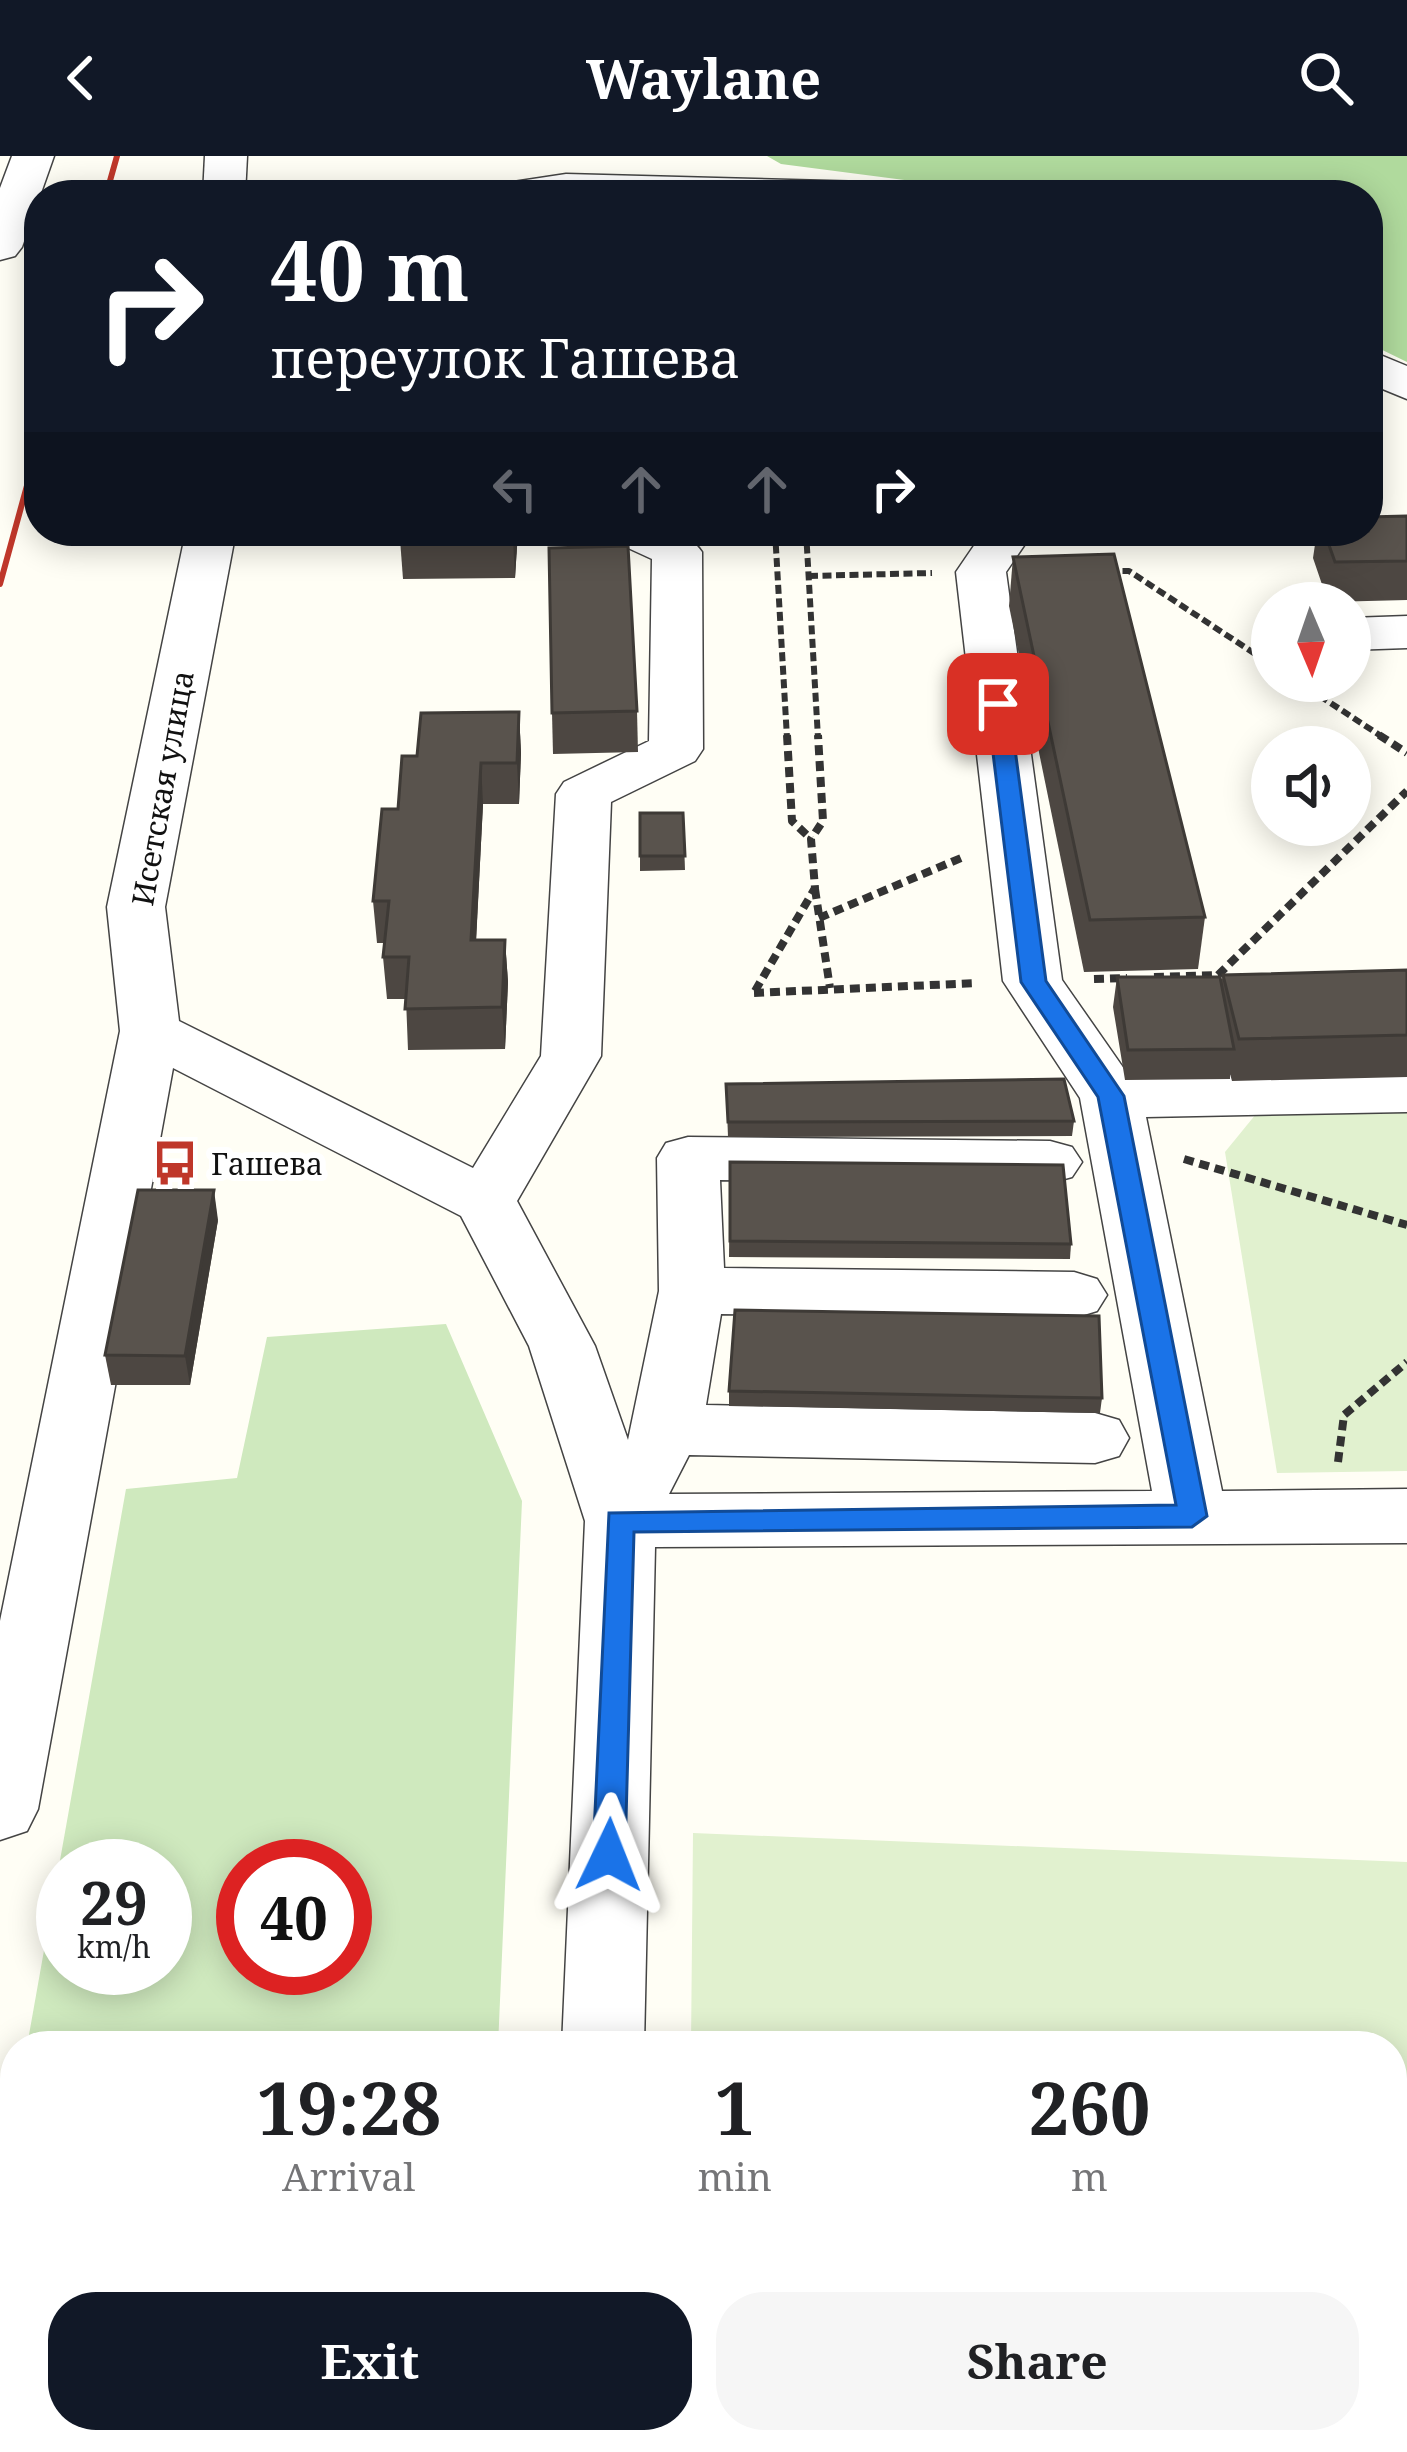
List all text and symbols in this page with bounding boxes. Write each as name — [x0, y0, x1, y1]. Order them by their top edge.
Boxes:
text: Waylane — [586, 41, 821, 115]
icon: back — [48, 45, 114, 111]
icon: search — [1293, 45, 1359, 111]
text: 40 m — [270, 211, 470, 326]
icon: right — [72, 228, 228, 384]
text: переулок Гашева — [270, 320, 741, 394]
icon: left — [482, 456, 548, 522]
icon: ahead — [608, 456, 674, 522]
icon: ahead — [734, 456, 800, 522]
icon: right — [860, 456, 926, 522]
north arrow — [1251, 582, 1371, 702]
map controls — [1251, 582, 1371, 846]
pin — [947, 653, 1049, 755]
street label: Исетская улица — [121, 667, 203, 909]
icon: arrive — [965, 671, 1031, 737]
button: sound — [1251, 726, 1371, 846]
bus stop icon: Гашева — [150, 1138, 200, 1188]
place label: Гашева — [211, 1143, 323, 1184]
position arrow — [546, 1792, 672, 1918]
speed limit sign: 40 — [216, 1839, 372, 1995]
text: 29 — [80, 1861, 148, 1943]
text: km/h — [77, 1926, 151, 1967]
text: 19:28 — [256, 2058, 441, 2156]
text: 1 — [714, 2058, 755, 2156]
text: 260 — [1028, 2058, 1151, 2156]
text: Arrival — [282, 2149, 415, 2202]
text: min — [698, 2149, 772, 2202]
text: m — [1071, 2149, 1108, 2202]
button: Exit — [48, 2292, 692, 2430]
button: Share — [716, 2292, 1359, 2430]

